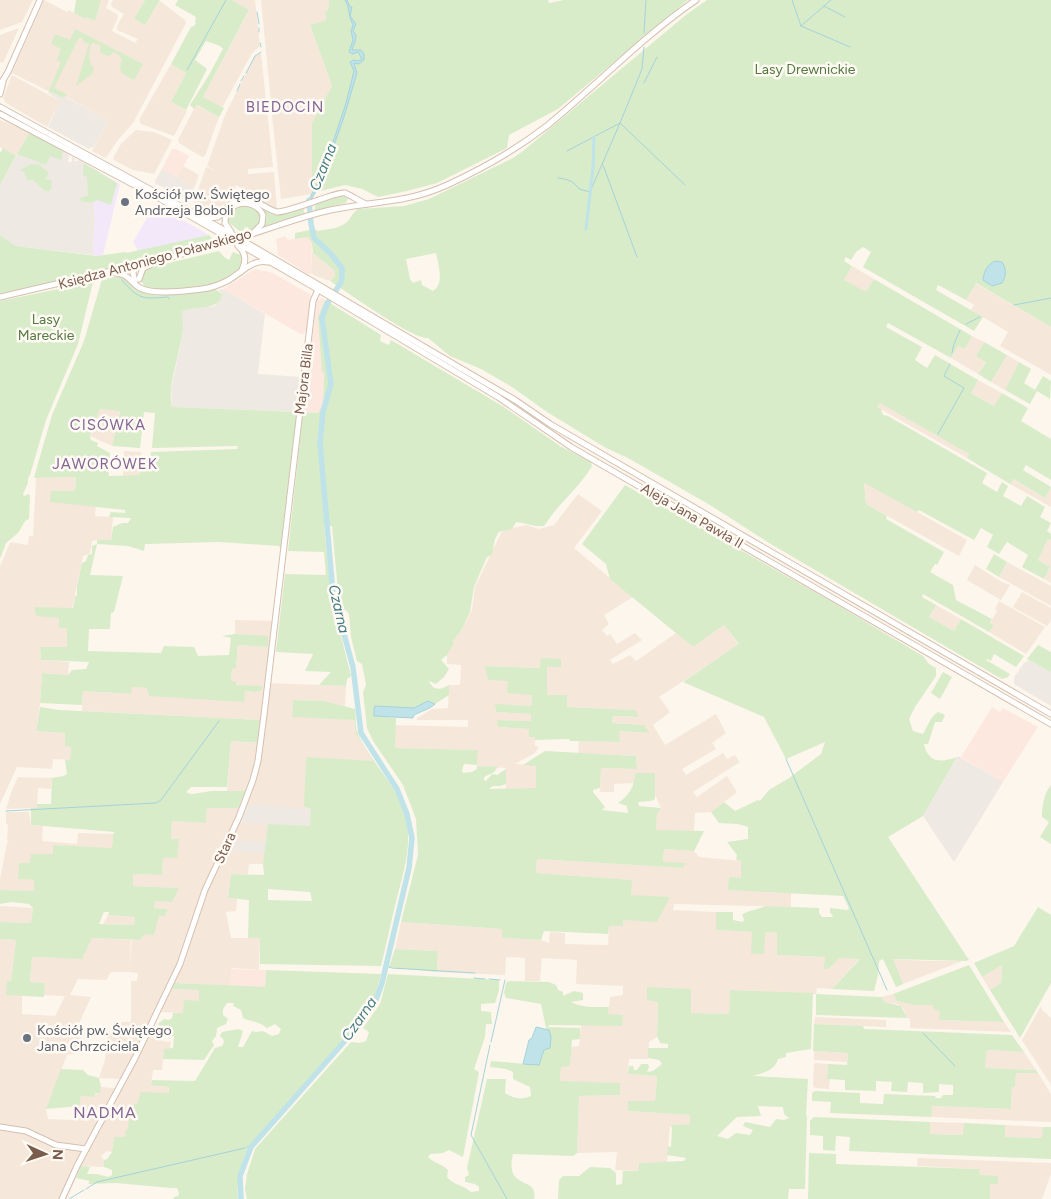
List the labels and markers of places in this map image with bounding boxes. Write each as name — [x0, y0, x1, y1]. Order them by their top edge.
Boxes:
place label: Kościół pw. Świętego Andrzeja Boboli — [135, 186, 270, 219]
marker: Kościół pw. Świętego Andrzeja Boboli — [119, 196, 131, 208]
place label: Kościół pw. Świętego Jana Chrzciciela — [37, 1022, 172, 1055]
marker: Kościół pw. Świętego Jana Chrzciciela — [21, 1032, 33, 1044]

